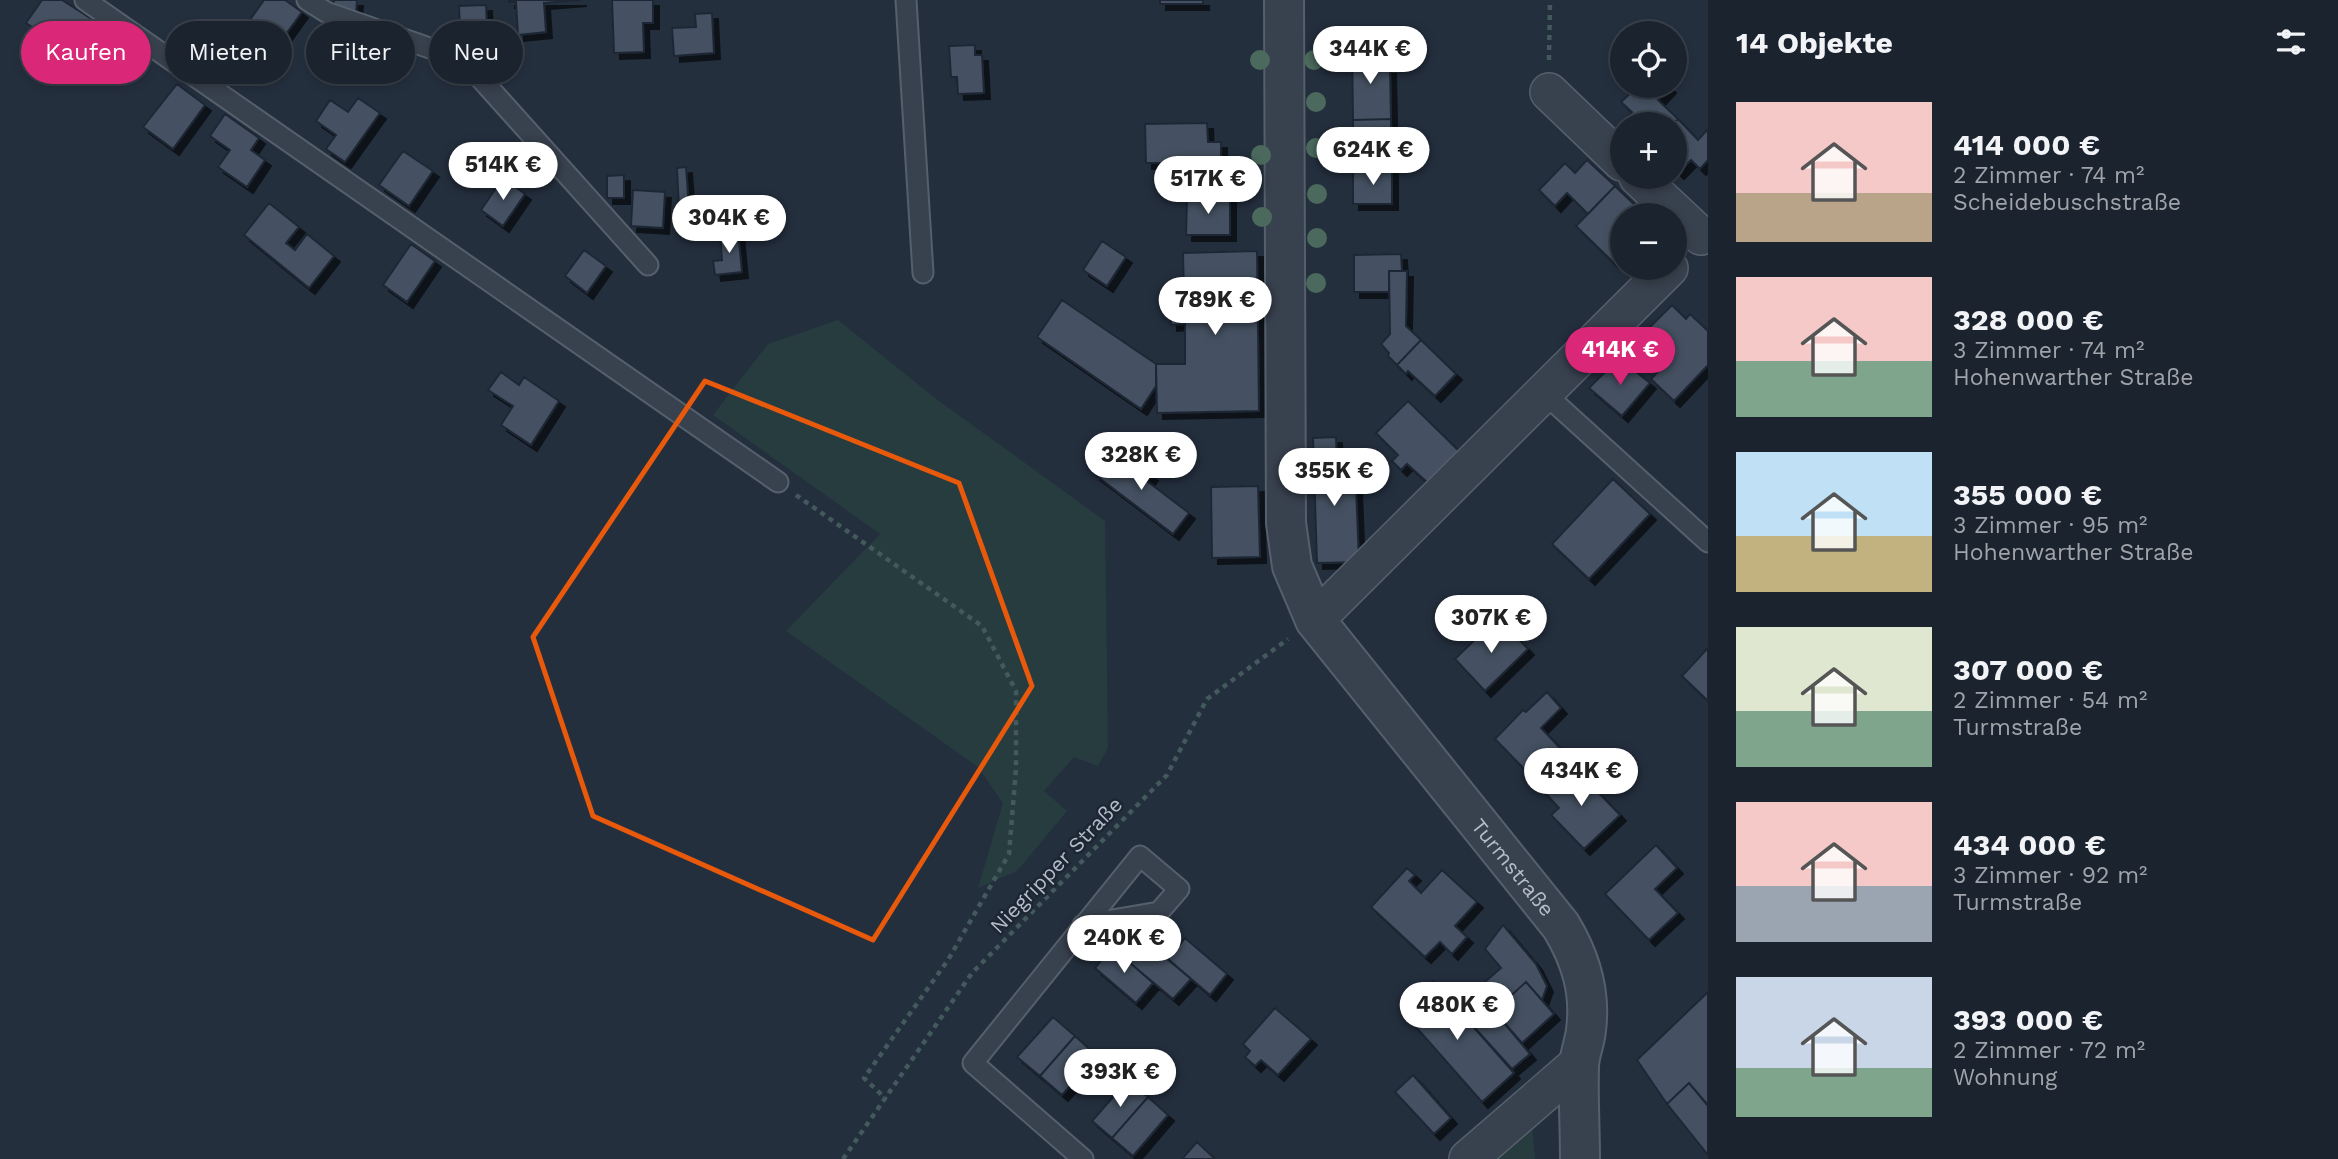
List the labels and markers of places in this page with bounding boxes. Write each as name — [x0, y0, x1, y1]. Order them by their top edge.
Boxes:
pin: 344K € — [1313, 27, 1427, 86]
pin: 624K € — [1316, 128, 1430, 187]
pin: 514K € — [446, 142, 560, 202]
pin: 517K € — [1151, 156, 1265, 216]
pin: 304K € — [672, 196, 786, 255]
pin: 789K € — [1158, 278, 1272, 337]
pin: 414K € — [1563, 328, 1677, 387]
pin: 328K € — [1084, 433, 1198, 492]
pin: 355K € — [1277, 448, 1391, 508]
pin: 307K € — [1434, 596, 1548, 655]
pin: 434K € — [1524, 748, 1638, 808]
pin: 240K € — [1067, 916, 1181, 975]
pin: 480K € — [1400, 982, 1514, 1042]
pin: 393K € — [1063, 1050, 1177, 1109]

